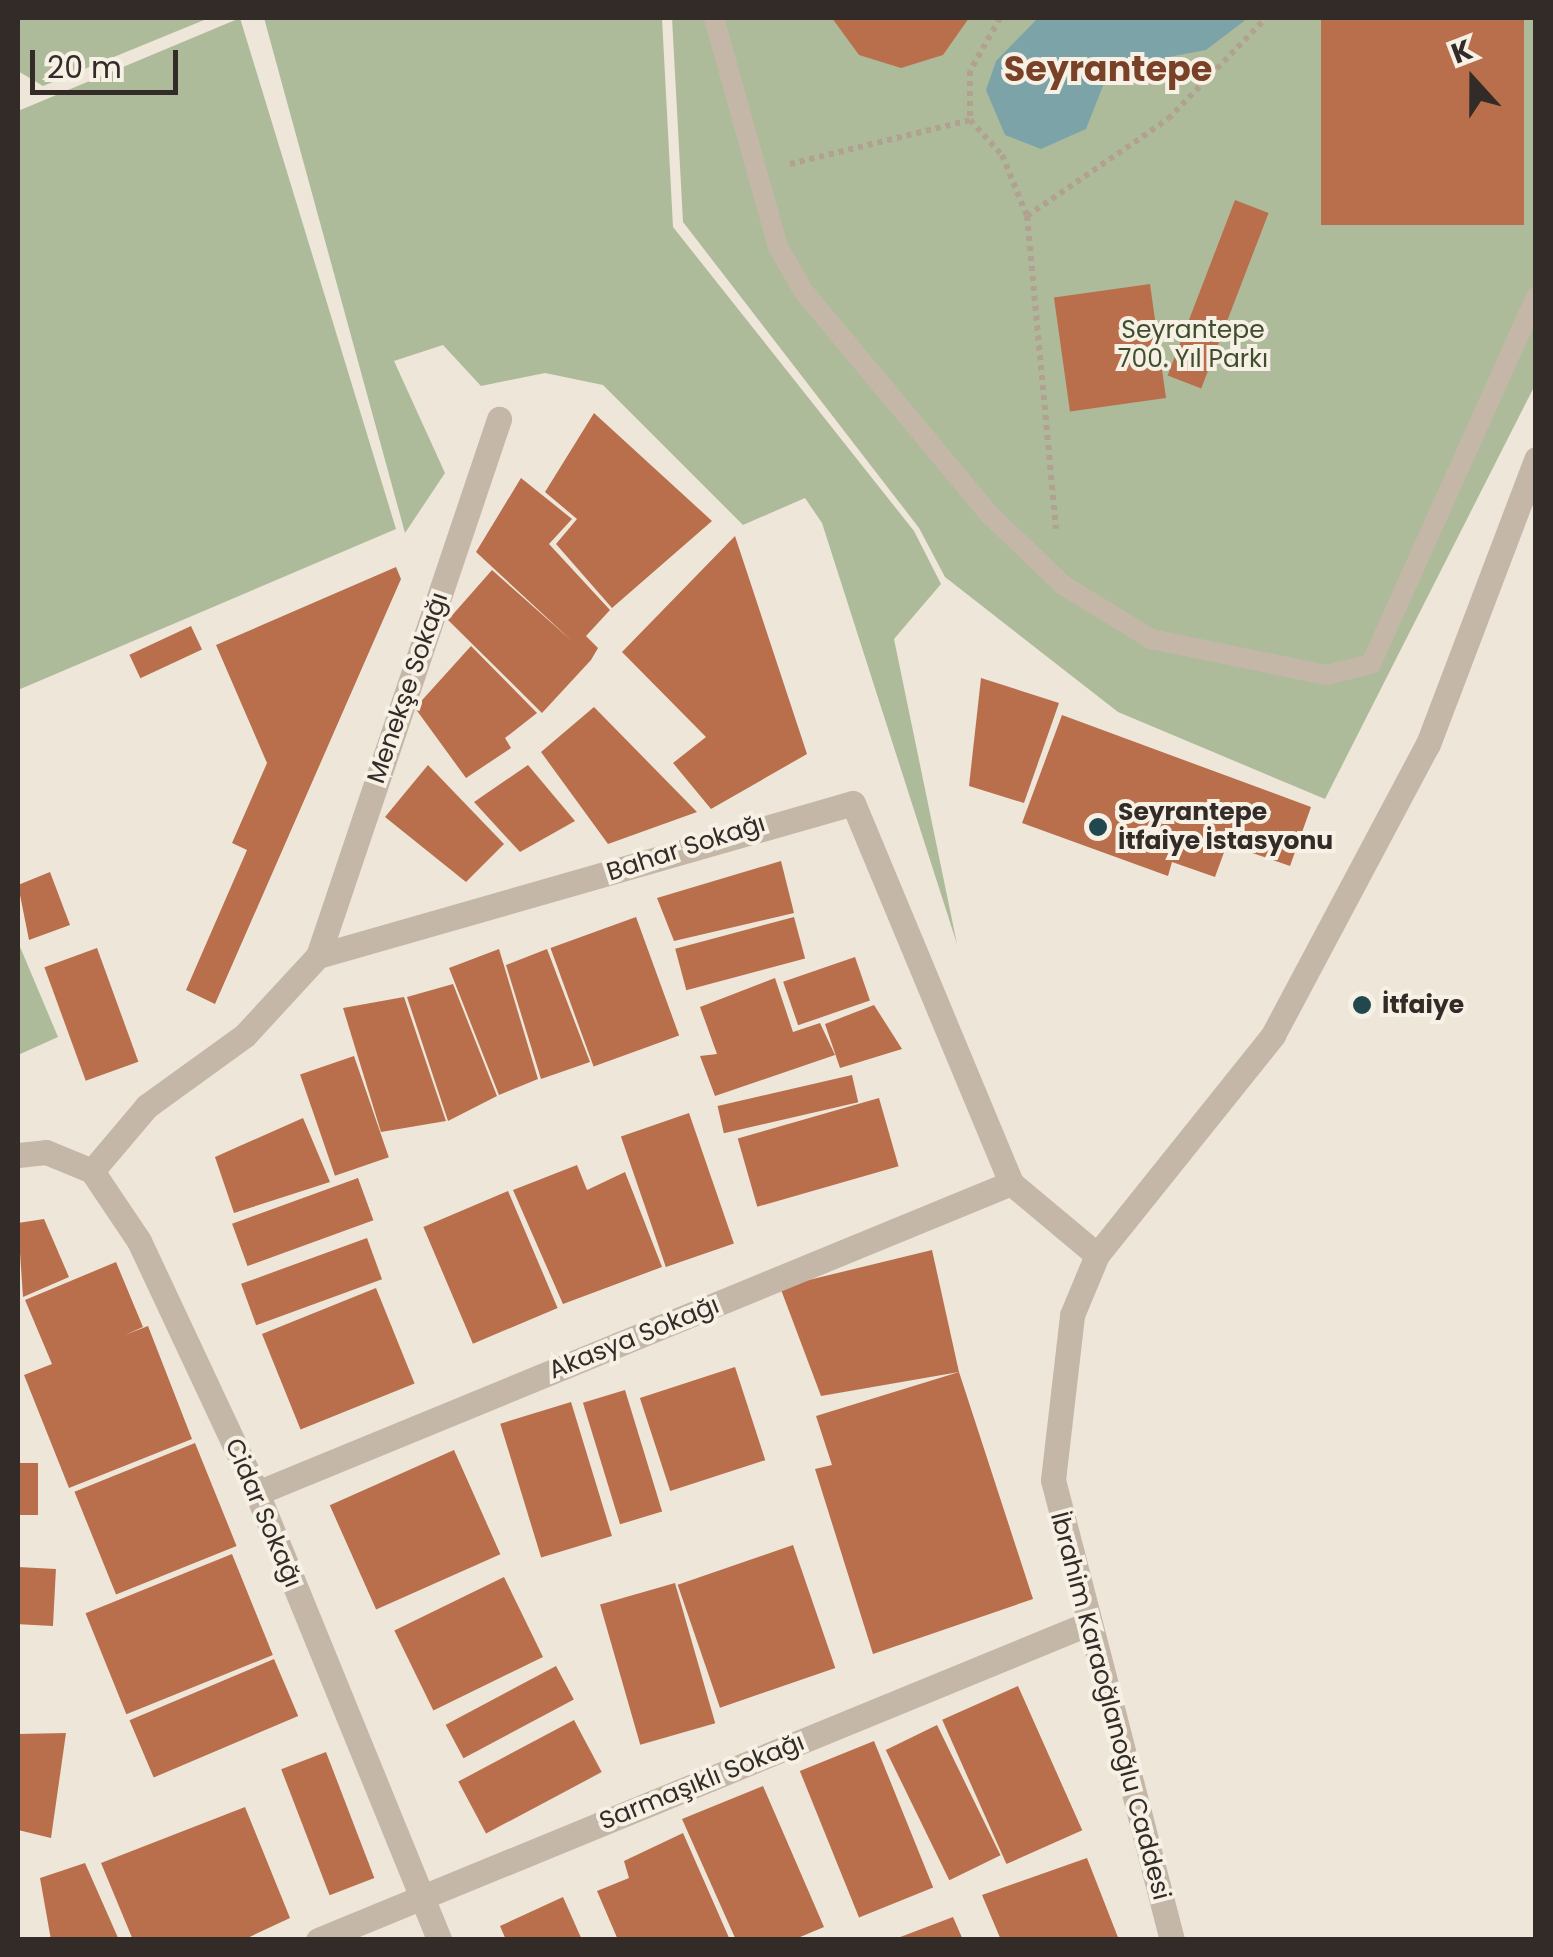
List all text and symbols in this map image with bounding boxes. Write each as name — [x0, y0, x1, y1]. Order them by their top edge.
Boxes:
scale bar — [35, 30, 182, 92]
north arrow — [1423, 30, 1523, 130]
text: K — [1446, 30, 1478, 73]
text: 20 m — [47, 46, 122, 89]
district label: Seyrantepe — [1004, 48, 1212, 90]
park label: Seyrantepe 700. Yıl Parkı — [1118, 316, 1268, 375]
street label: Menekşe Sokağı — [361, 589, 455, 787]
place label: Seyrantepe İtfaiye İstasyonu — [1118, 798, 1333, 857]
street label: Bahar Sokağı — [603, 808, 769, 888]
marker: Seyrantepe İtfaiye İstasyonu — [1087, 816, 1109, 838]
place label: İtfaiye — [1382, 990, 1464, 1020]
marker: İtfaiye — [1351, 994, 1373, 1016]
street label: Akasya Sokağı — [545, 1290, 723, 1386]
street label: Cidar Sokağı — [218, 1434, 308, 1592]
street label: İbrahim Karaoğlanoğlu Caddesi — [1044, 1509, 1176, 1903]
street label: Sarmaşıklı Sokağı — [595, 1727, 809, 1837]

